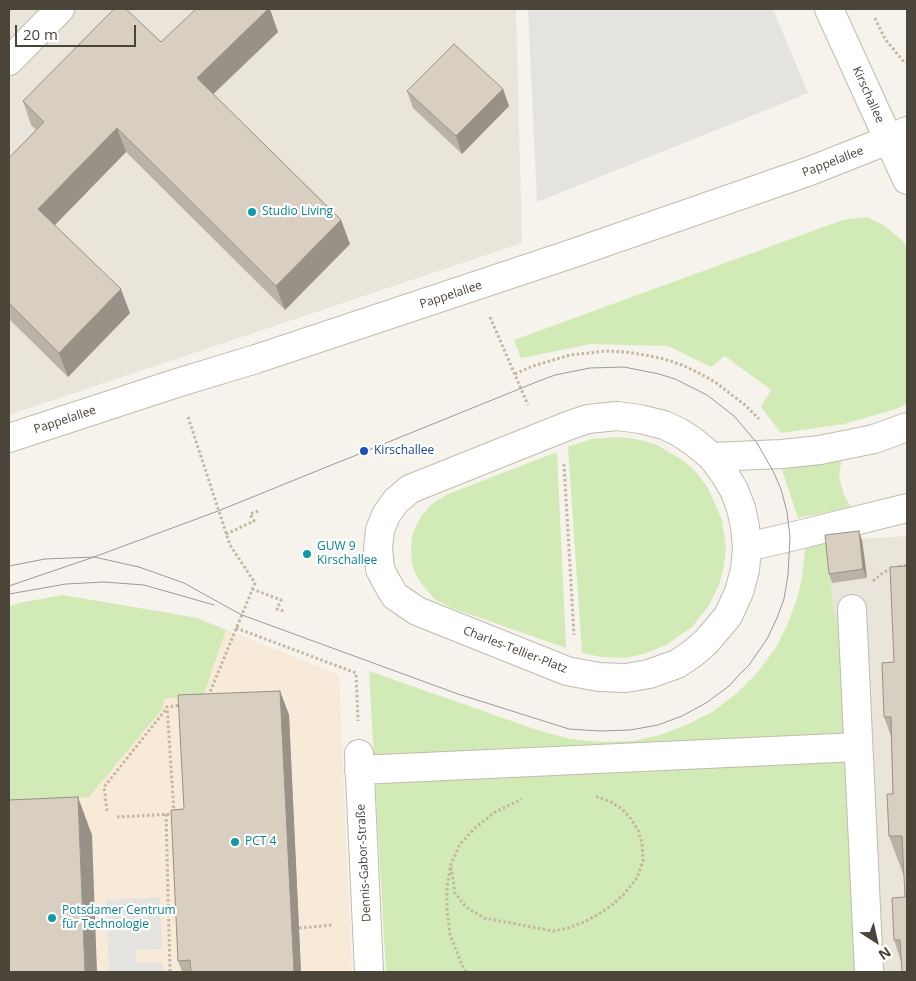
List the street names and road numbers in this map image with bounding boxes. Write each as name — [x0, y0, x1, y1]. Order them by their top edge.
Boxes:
street label: Kirschallee — [849, 65, 887, 125]
street label: Pappelallee — [800, 144, 866, 180]
street label: Pappelallee — [418, 278, 484, 312]
street label: Pappelallee — [32, 403, 98, 437]
street label: Charles-Tellier-Platz — [461, 623, 569, 677]
street label: Dennis-Gabor-Straße — [354, 804, 374, 922]

